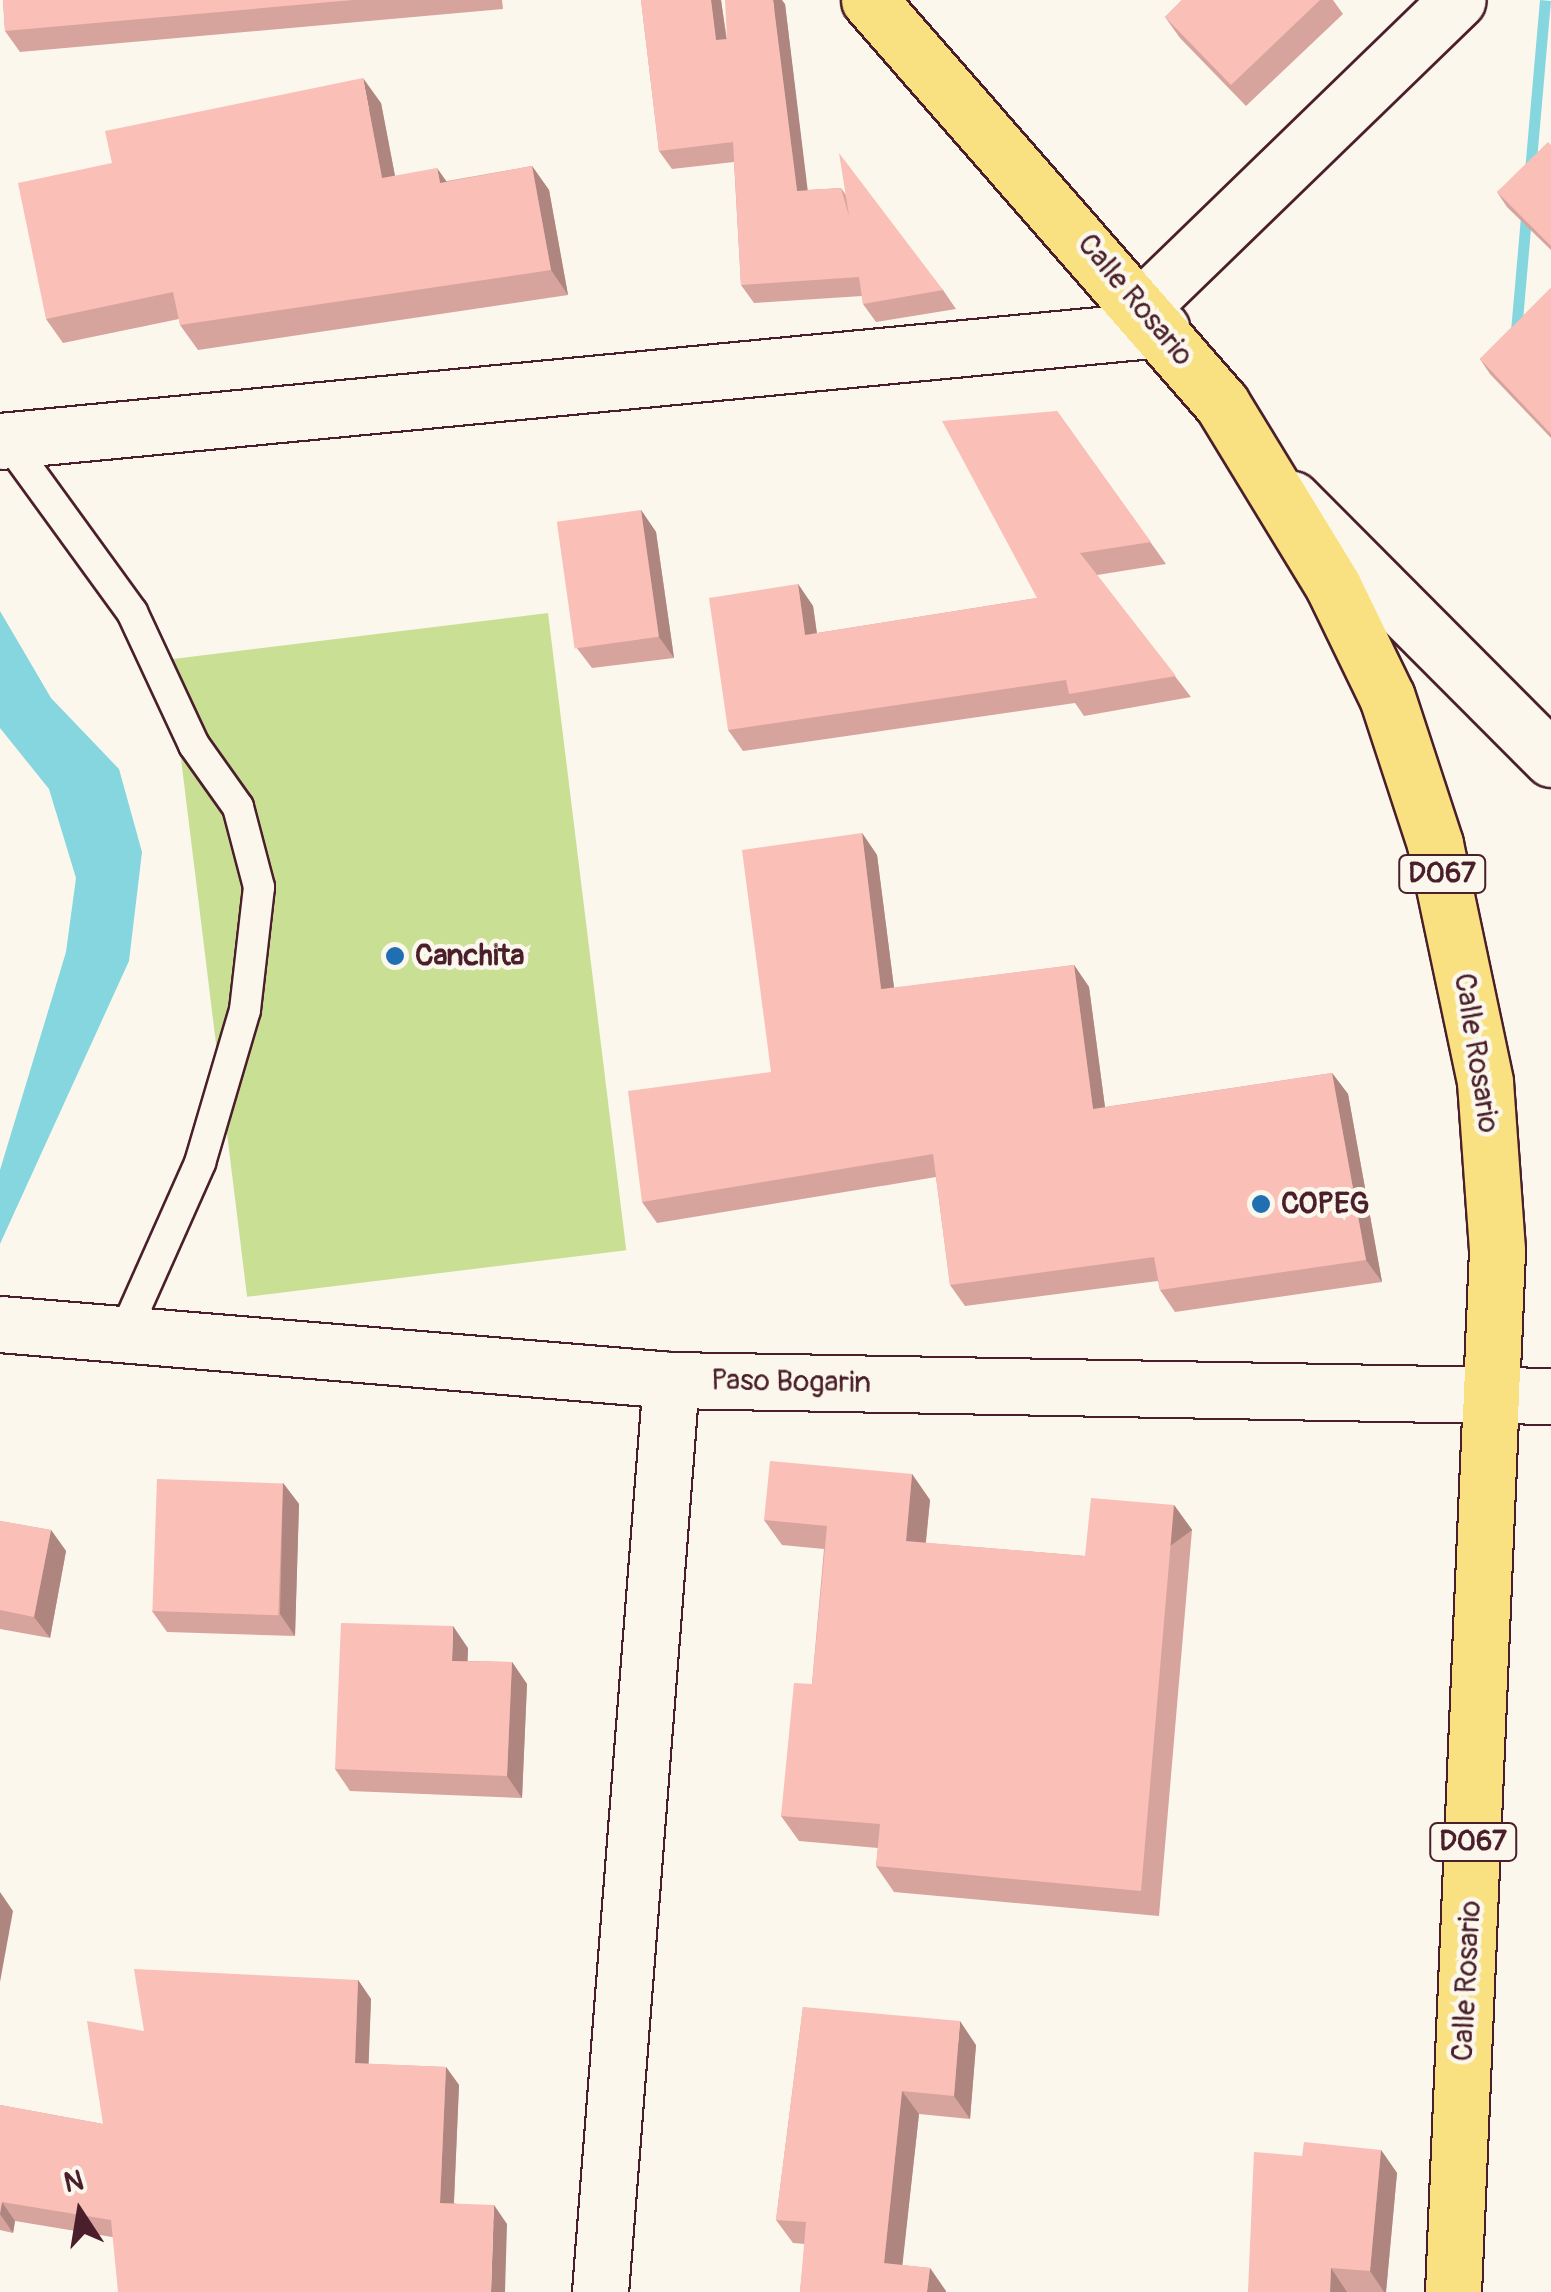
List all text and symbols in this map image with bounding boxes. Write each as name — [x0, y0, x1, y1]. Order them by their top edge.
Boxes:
street label: Calle Rosario — [1069, 227, 1201, 373]
road number: D067 — [1397, 851, 1487, 897]
place label: Canchita — [415, 938, 525, 974]
marker: Canchita — [384, 945, 406, 967]
street label: Calle Rosario — [1446, 971, 1506, 1135]
place label: COPEG — [1281, 1186, 1369, 1222]
marker: COPEG — [1250, 1193, 1272, 1215]
street label: Paso Bogarin — [711, 1363, 871, 1401]
road number: D067 — [1428, 1819, 1518, 1865]
street label: Calle Rosario — [1445, 1900, 1489, 2062]
north arrow — [30, 2162, 130, 2262]
text: N — [61, 2163, 87, 2201]

